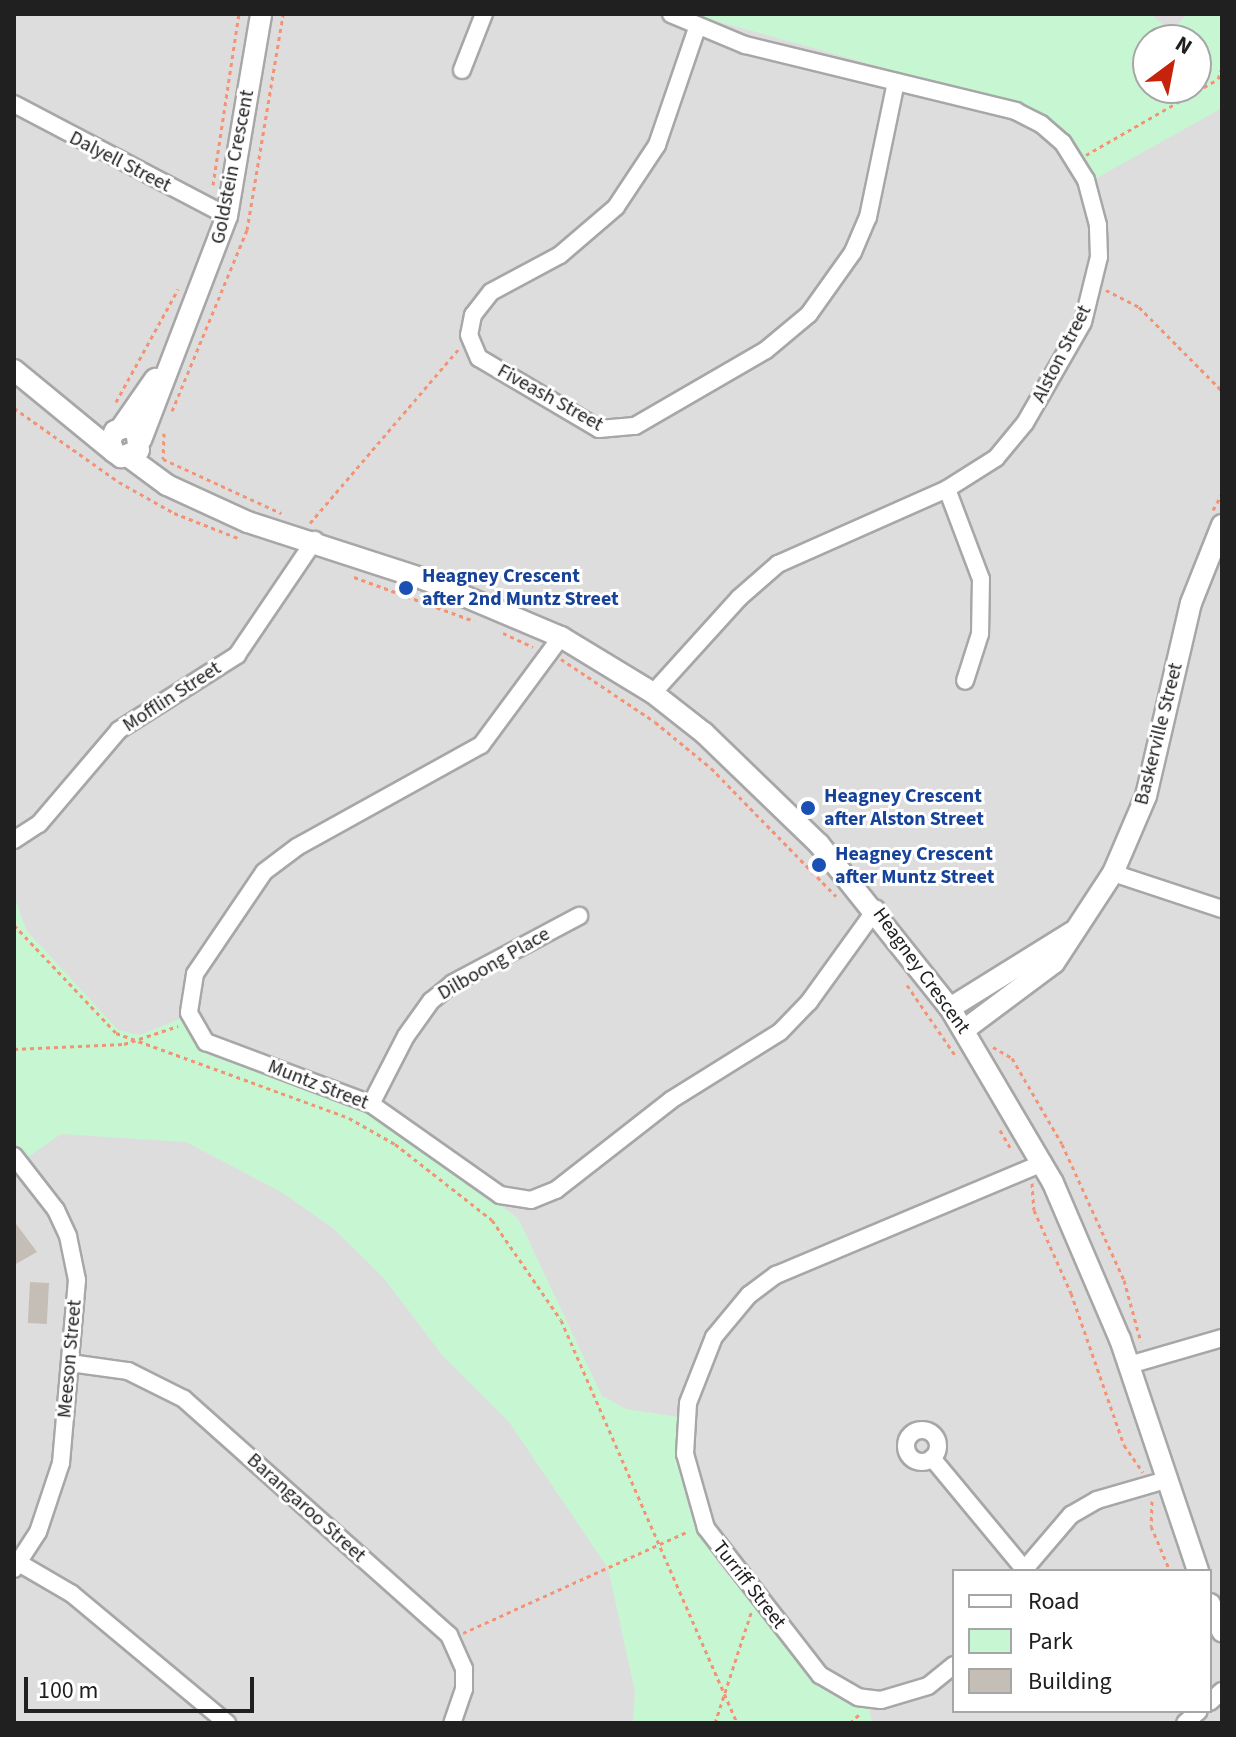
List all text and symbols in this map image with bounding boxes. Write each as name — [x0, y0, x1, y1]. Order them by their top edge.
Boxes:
north arrow — [1132, 24, 1212, 104]
text: N — [1169, 28, 1198, 63]
street label: Goldstein Crescent — [206, 88, 260, 246]
street label: Dalyell Street — [65, 126, 175, 198]
street label: Alston Street — [1027, 301, 1097, 407]
street label: Fiveash Street — [493, 359, 607, 437]
place label: Heagney Crescent after 2nd Muntz Street — [422, 564, 619, 611]
marker: Heagney Crescent after 2nd Muntz Street — [397, 579, 415, 597]
street label: Mofflin Street — [119, 656, 225, 738]
street label: Baskerville Street — [1130, 660, 1188, 808]
place label: Heagney Crescent after Alston Street — [824, 784, 984, 831]
marker: Heagney Crescent after Alston Street — [799, 799, 817, 817]
place label: Heagney Crescent after Muntz Street — [835, 842, 994, 889]
marker: Heagney Crescent after Muntz Street — [810, 856, 828, 874]
street label: Heagney Crescent — [867, 903, 975, 1039]
street label: Dilboong Place — [434, 922, 554, 1006]
street label: Muntz Street — [264, 1055, 372, 1115]
street label: Meeson Street — [53, 1299, 87, 1419]
street label: Barangaroo Street — [242, 1448, 370, 1568]
street label: Turriff Street — [707, 1536, 791, 1634]
legend — [952, 1569, 1212, 1713]
text: Road — [1028, 1584, 1080, 1619]
text: Park — [1028, 1624, 1073, 1659]
scale bar — [28, 1661, 258, 1711]
text: Building — [1028, 1664, 1112, 1699]
text: 100 m — [38, 1673, 98, 1708]

